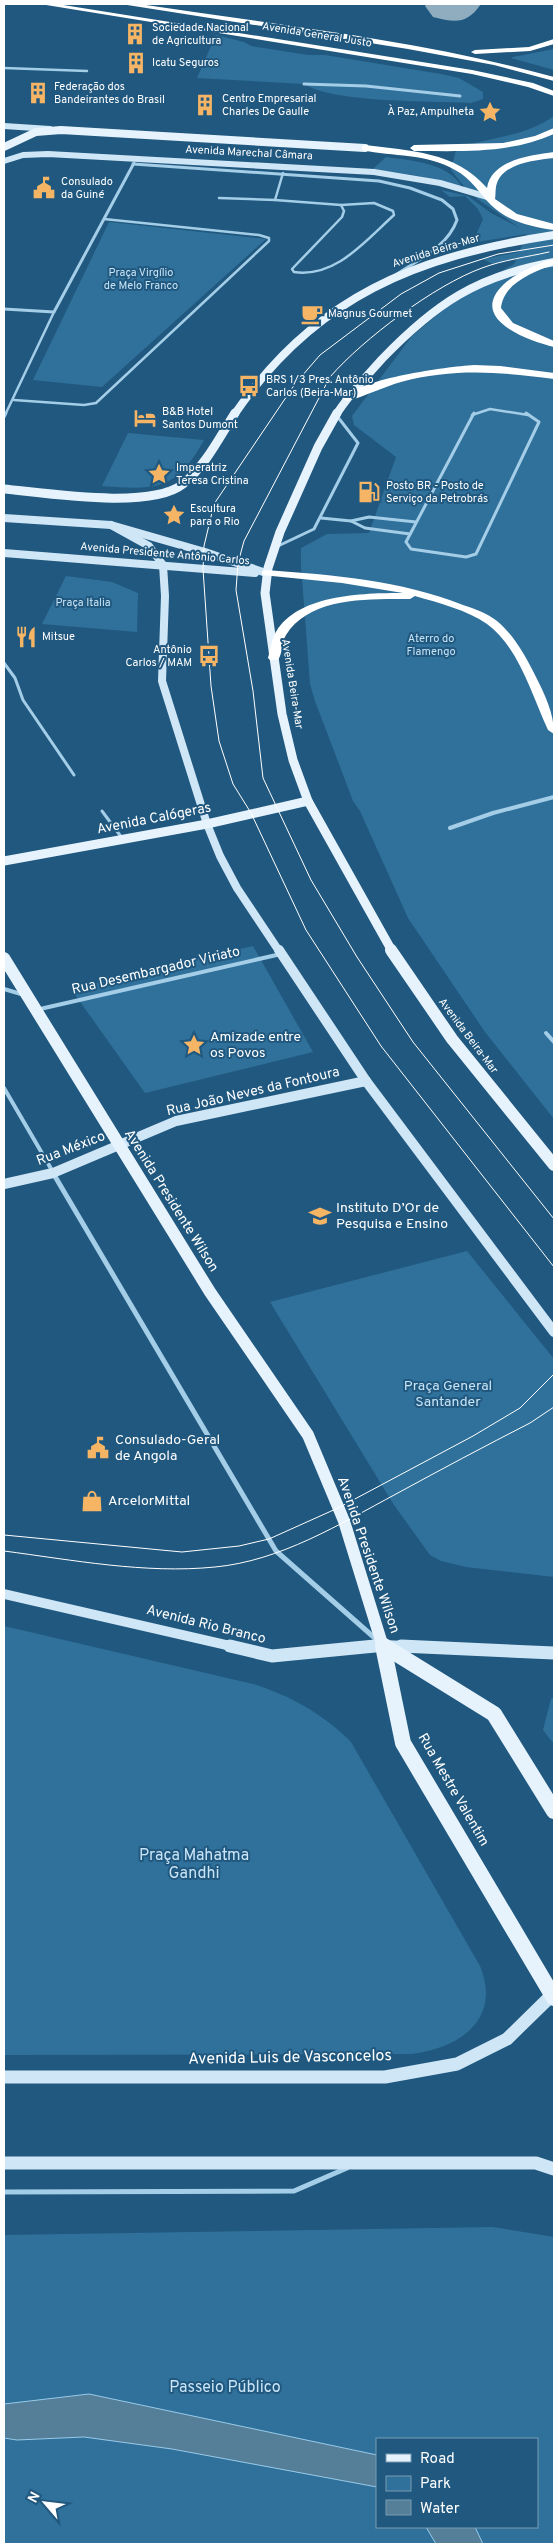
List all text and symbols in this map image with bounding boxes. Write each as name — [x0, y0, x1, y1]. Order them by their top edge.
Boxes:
street label: Avenida General Justo — [261, 19, 373, 51]
building icon: Sociedade Nacional de Agricultura — [122, 21, 148, 47]
place label: Sociedade Nacional de Agricultura — [152, 21, 249, 48]
building icon: Icatu Seguros — [123, 50, 149, 76]
place label: Icatu Seguros — [152, 56, 219, 70]
building icon: Federação dos Bandeirantes do Brasil — [25, 80, 51, 106]
place label: Federação dos Bandeirantes do Brasil — [54, 80, 165, 107]
building icon: Centro Empresarial Charles De Gaulle — [192, 92, 218, 118]
place label: Centro Empresarial Charles De Gaulle — [222, 92, 316, 119]
place icon: À Paz, Ampulheta — [477, 99, 503, 125]
place label: À Paz, Ampulheta — [387, 104, 474, 119]
street label: Avenida Marechal Câmara — [185, 143, 313, 163]
public building icon: Consulado da Guiné — [31, 175, 57, 201]
place label: Consulado da Guiné — [61, 175, 113, 202]
street label: Avenida Beira-Mar — [390, 231, 482, 271]
park label: Praça Virgílio de Melo Franco — [104, 266, 178, 293]
cafe icon: Magnus Gourmet — [299, 301, 325, 327]
place label: Magnus Gourmet — [328, 307, 413, 321]
bus stop icon: BRS 1/3 Pres. Antônio Carlos (Beira-Mar) — [236, 373, 262, 399]
place label: BRS 1/3 Pres. Antônio Carlos (Beira-Mar) — [266, 373, 374, 400]
hotel icon: B&B Hotel Santos Dumont — [132, 405, 158, 431]
place label: B&B Hotel Santos Dumont — [162, 405, 238, 432]
place icon: Imperatriz Teresa Cristina — [146, 461, 172, 487]
place label: Imperatriz Teresa Cristina — [176, 461, 249, 488]
fuel station icon: Posto BR - Posto de Serviço da Petrobrás — [356, 479, 382, 505]
place label: Posto BR - Posto de Serviço da Petrobrás — [386, 479, 488, 506]
place icon: Escultura para o Rio — [161, 502, 187, 528]
place label: Escultura para o Rio — [190, 502, 240, 529]
street label: Avenida Presidente Antônio Carlos — [80, 540, 250, 568]
park label: Praça Italia — [55, 596, 111, 610]
restaurant icon: Mitsue — [13, 624, 39, 650]
place label: Mitsue — [42, 630, 75, 644]
park label: Aterro do Flamengo — [406, 632, 456, 659]
street label: Avenida Beira-Mar — [278, 638, 306, 731]
place label: Antônio Carlos / MAM — [125, 643, 192, 670]
bus stop icon: Antônio Carlos / MAM — [196, 643, 222, 669]
street label: Avenida Calógeras — [95, 800, 213, 838]
street label: Rua Desembargador Viriato — [70, 943, 242, 999]
street label: Avenida Beira-Mar — [435, 995, 501, 1077]
place label: Amizade entre os Povos — [210, 1029, 301, 1062]
place icon: Amizade entre os Povos — [181, 1032, 207, 1058]
street label: Rua João Neves da Fontoura — [165, 1064, 341, 1120]
street label: Avenida Presidente Wilson — [120, 1127, 222, 1275]
street label: Rua México — [34, 1128, 108, 1170]
place label: Instituto D’Or de Pesquisa e Ensino — [336, 1200, 448, 1233]
school or university icon: Instituto D’Or de Pesquisa e Ensino — [307, 1203, 333, 1229]
park label: Praça General Santander — [404, 1378, 492, 1411]
place label: Consulado-Geral de Angola — [115, 1432, 220, 1465]
public building icon: Consulado-Geral de Angola — [85, 1435, 111, 1461]
street label: Avenida Presidente Wilson — [333, 1474, 403, 1636]
shop icon: ArcelorMittal — [79, 1488, 105, 1514]
place label: ArcelorMittal — [108, 1493, 190, 1510]
street label: Avenida Rio Branco — [145, 1602, 268, 1648]
street label: Rua Mestre Valentim — [414, 1730, 492, 1850]
park label: Praça Mahatma Gandhi — [139, 1846, 249, 1884]
street label: Avenida Luis de Vasconcelos — [188, 2046, 392, 2070]
park label: Passeio Público — [169, 2378, 281, 2398]
legend — [376, 2438, 538, 2528]
text: Road — [420, 2450, 455, 2469]
text: Park — [420, 2475, 451, 2494]
north arrow — [20, 2478, 70, 2528]
text: N — [25, 2489, 45, 2506]
text: Water — [420, 2500, 460, 2519]

